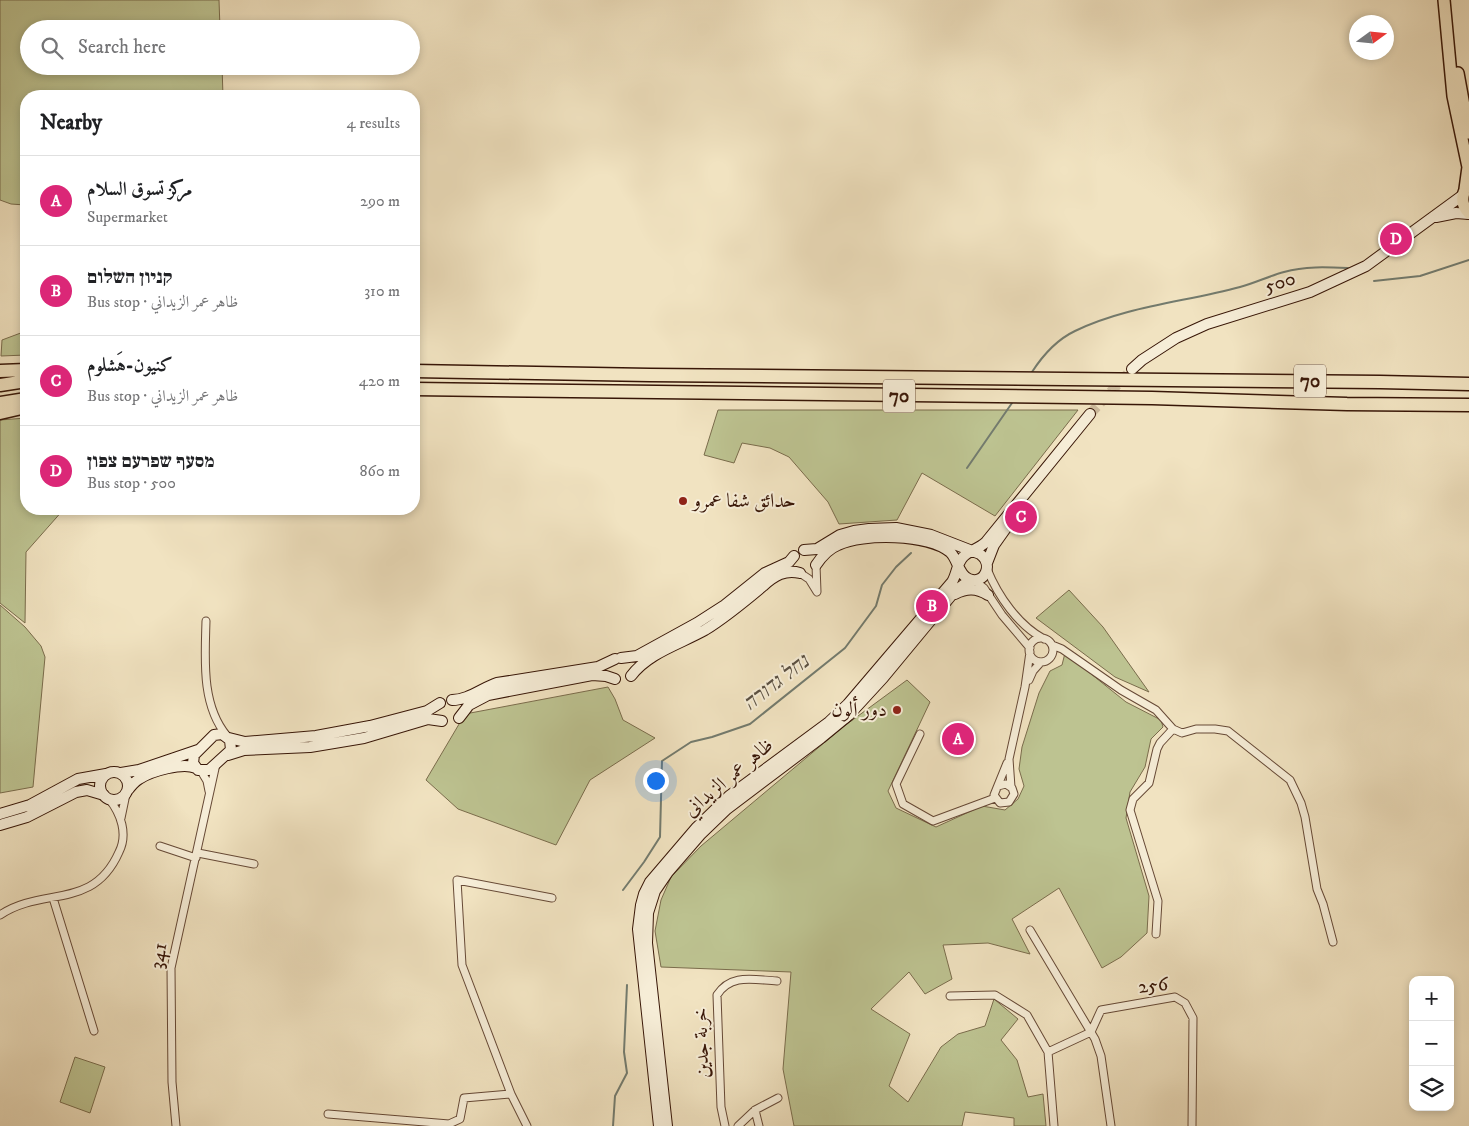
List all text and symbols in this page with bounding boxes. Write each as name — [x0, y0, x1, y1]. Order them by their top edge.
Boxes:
north arrow — [1349, 15, 1394, 60]
search box — [20, 20, 420, 75]
icon: search — [38, 34, 66, 62]
text: Search here — [78, 36, 166, 59]
text: Nearby — [40, 110, 102, 136]
text: 4 results — [347, 113, 400, 133]
text: مركز تسوق السلام — [87, 178, 192, 201]
text: A — [51, 191, 61, 211]
text: 290 m — [360, 191, 400, 211]
text: Supermarket — [87, 207, 168, 227]
pin: D — [1380, 220, 1412, 258]
text: קניון השלום — [87, 266, 172, 289]
street label: 500 — [1261, 266, 1299, 300]
text: B — [51, 281, 61, 301]
text: 310 m — [364, 281, 400, 301]
text: Bus stop · ظاهر عمر الزيداني — [87, 292, 238, 312]
text: كنيون-هَشلوم — [87, 354, 173, 377]
road number: 70 — [1294, 364, 1326, 398]
text: C — [51, 371, 61, 391]
text: 420 m — [359, 371, 400, 391]
road number: 70 — [883, 380, 915, 412]
text: Bus stop · ظاهر عمر الزيداني — [87, 386, 238, 406]
text: מסעף שפרעם צפון — [87, 450, 215, 473]
text: D — [50, 461, 62, 481]
text: 860 m — [360, 461, 400, 481]
text: Bus stop · 500 — [87, 473, 176, 493]
place label: حدائق شفا عمرو — [691, 489, 796, 514]
marker: حدائق شفا عمرو — [677, 495, 689, 507]
pin: C — [1005, 498, 1037, 536]
pin: B — [916, 587, 948, 625]
water label: נחל גדורה — [738, 648, 816, 717]
place label: دور ألون — [831, 695, 887, 723]
marker: دور ألون — [891, 704, 903, 716]
pin: A — [942, 720, 974, 758]
street label: ظاهر عمر الزيداني — [679, 733, 780, 824]
your location — [643, 768, 669, 794]
street label: 341 — [145, 941, 173, 971]
street label: 256 — [1137, 972, 1170, 1000]
map controls — [1409, 976, 1454, 1111]
button: + — [1409, 976, 1454, 1021]
street label: خربة جدين — [688, 1007, 716, 1079]
button: − — [1409, 1021, 1454, 1066]
button: layers — [1409, 1066, 1454, 1111]

